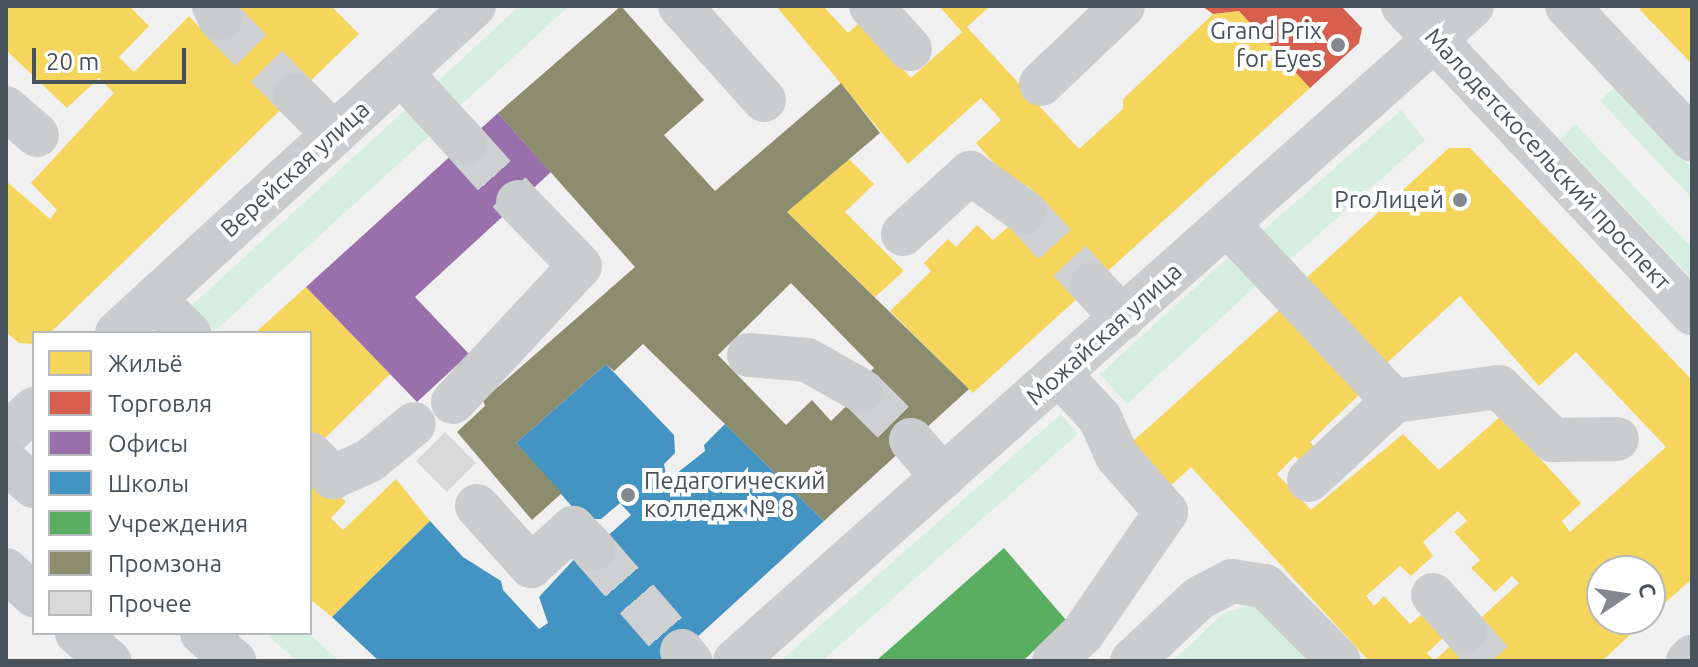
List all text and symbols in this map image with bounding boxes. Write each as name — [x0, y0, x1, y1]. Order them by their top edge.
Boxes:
place label: Grand Prix for Eyes — [1210, 17, 1322, 73]
street label: Малодетскосельский проспект — [1419, 22, 1677, 296]
scale bar — [36, 32, 190, 82]
marker: Grand Prix for Eyes — [1329, 36, 1347, 54]
text: 20 m — [46, 48, 99, 75]
street label: Верейская улица — [215, 95, 375, 243]
place label: ProЛицей — [1334, 186, 1444, 214]
marker: ProЛицей — [1451, 191, 1469, 209]
street label: Можайская улица — [1020, 257, 1188, 411]
legend — [32, 331, 312, 635]
text: Жильё — [108, 350, 183, 377]
text: Торговля — [108, 390, 212, 417]
text: Офисы — [108, 430, 188, 457]
place label: Педагогический колледж № 8 — [644, 467, 826, 523]
text: Школы — [108, 470, 189, 497]
marker: Педагогический колледж № 8 — [619, 486, 637, 504]
text: Учреждения — [108, 510, 248, 537]
text: Промзона — [108, 550, 222, 577]
north arrow — [1586, 555, 1666, 635]
text: С — [1634, 580, 1662, 600]
text: Прочее — [108, 590, 192, 617]

